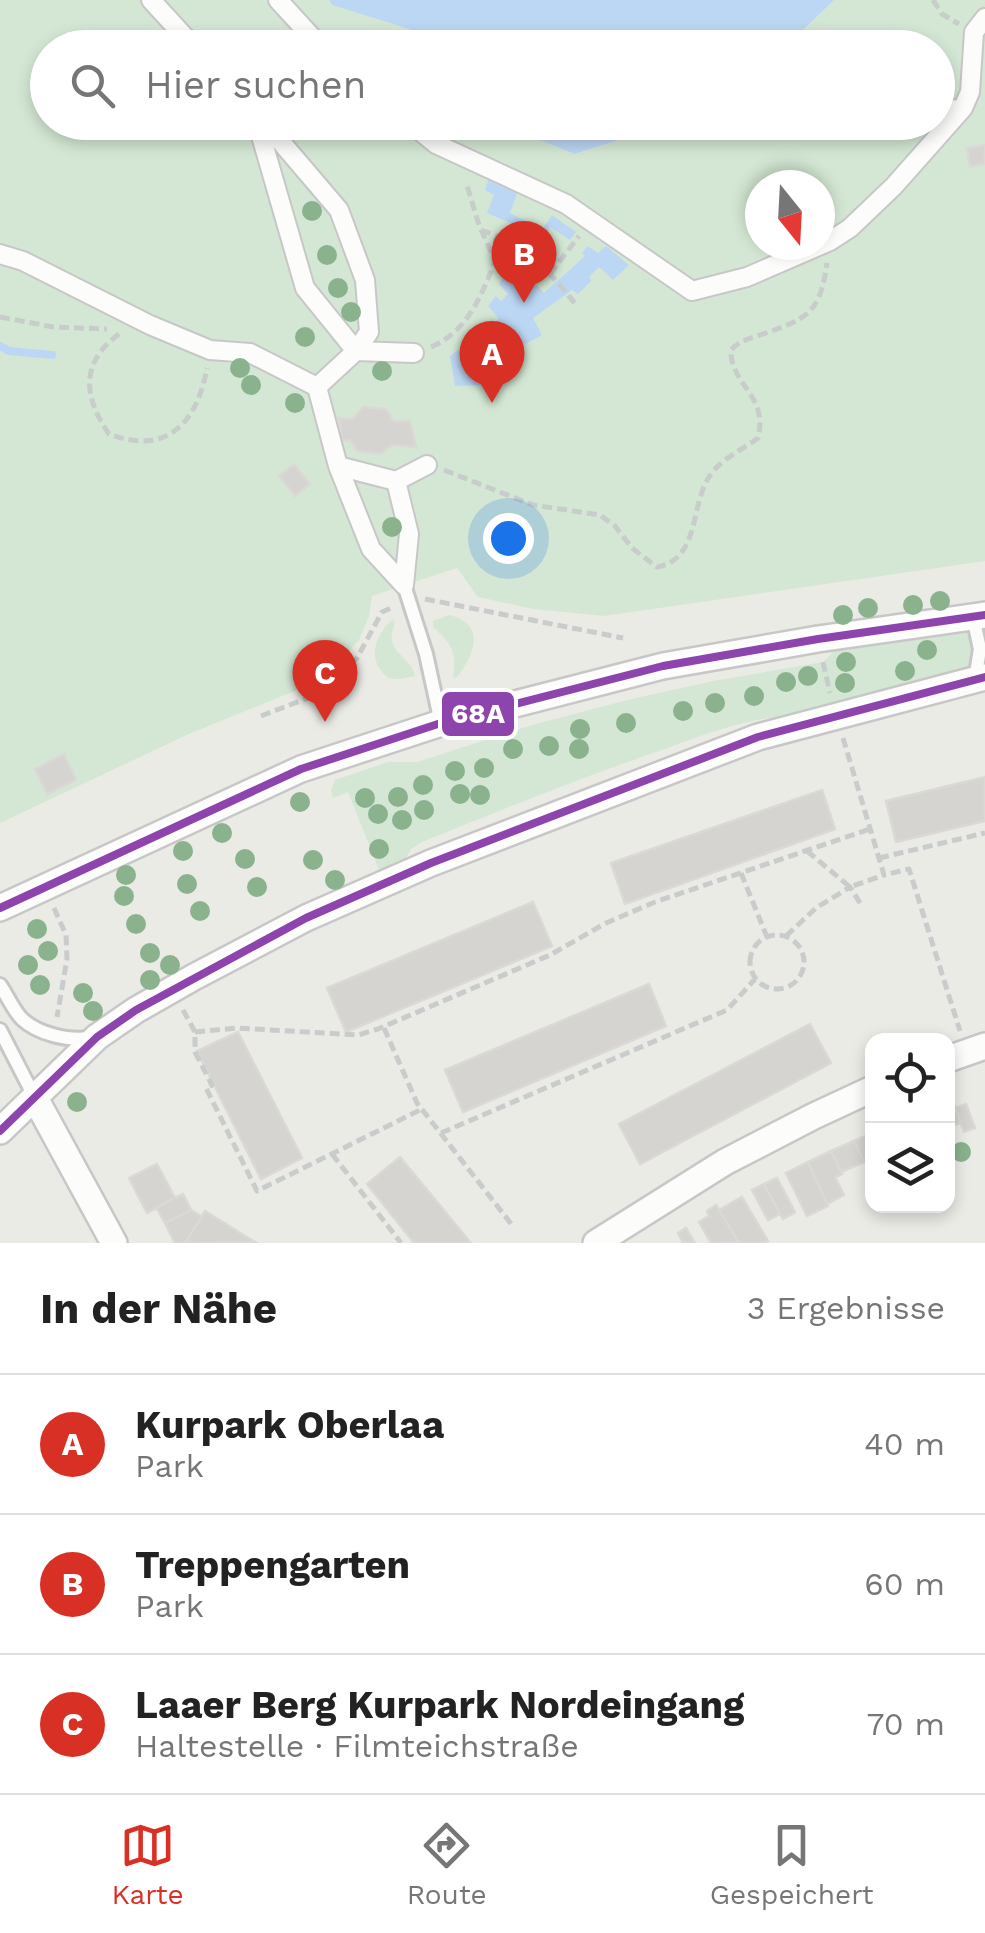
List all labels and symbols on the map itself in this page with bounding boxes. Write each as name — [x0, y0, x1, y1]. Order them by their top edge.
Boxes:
north arrow — [745, 170, 835, 260]
pin: B — [492, 220, 556, 303]
pin: A — [460, 320, 524, 403]
your location — [483, 513, 534, 564]
pin: C — [292, 640, 358, 722]
line badge: 68A — [440, 690, 516, 738]
text: 68A — [451, 697, 505, 730]

